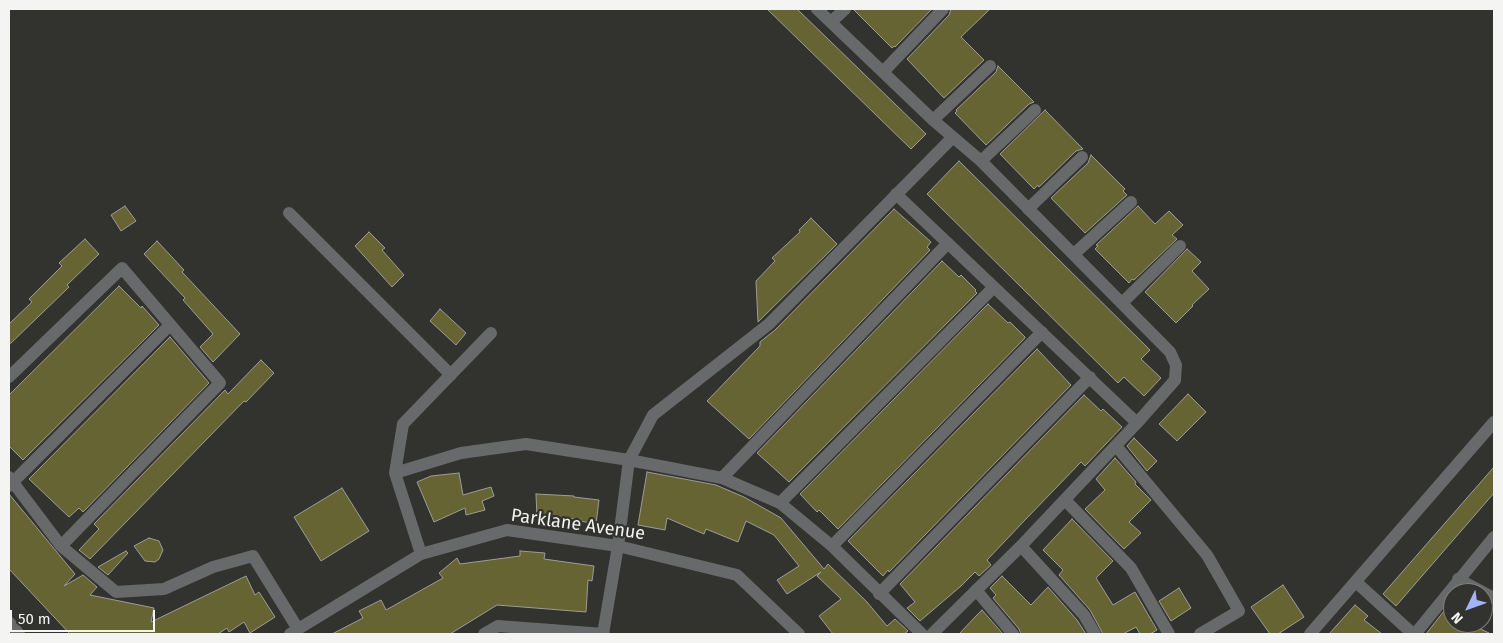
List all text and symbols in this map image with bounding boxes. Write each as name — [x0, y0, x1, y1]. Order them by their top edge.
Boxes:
street label: Parklane Avenue — [510, 505, 646, 545]
north arrow — [1443, 583, 1493, 633]
scale bar — [12, 600, 158, 632]
text: N — [1448, 609, 1467, 627]
text: 50 m — [18, 610, 51, 628]

